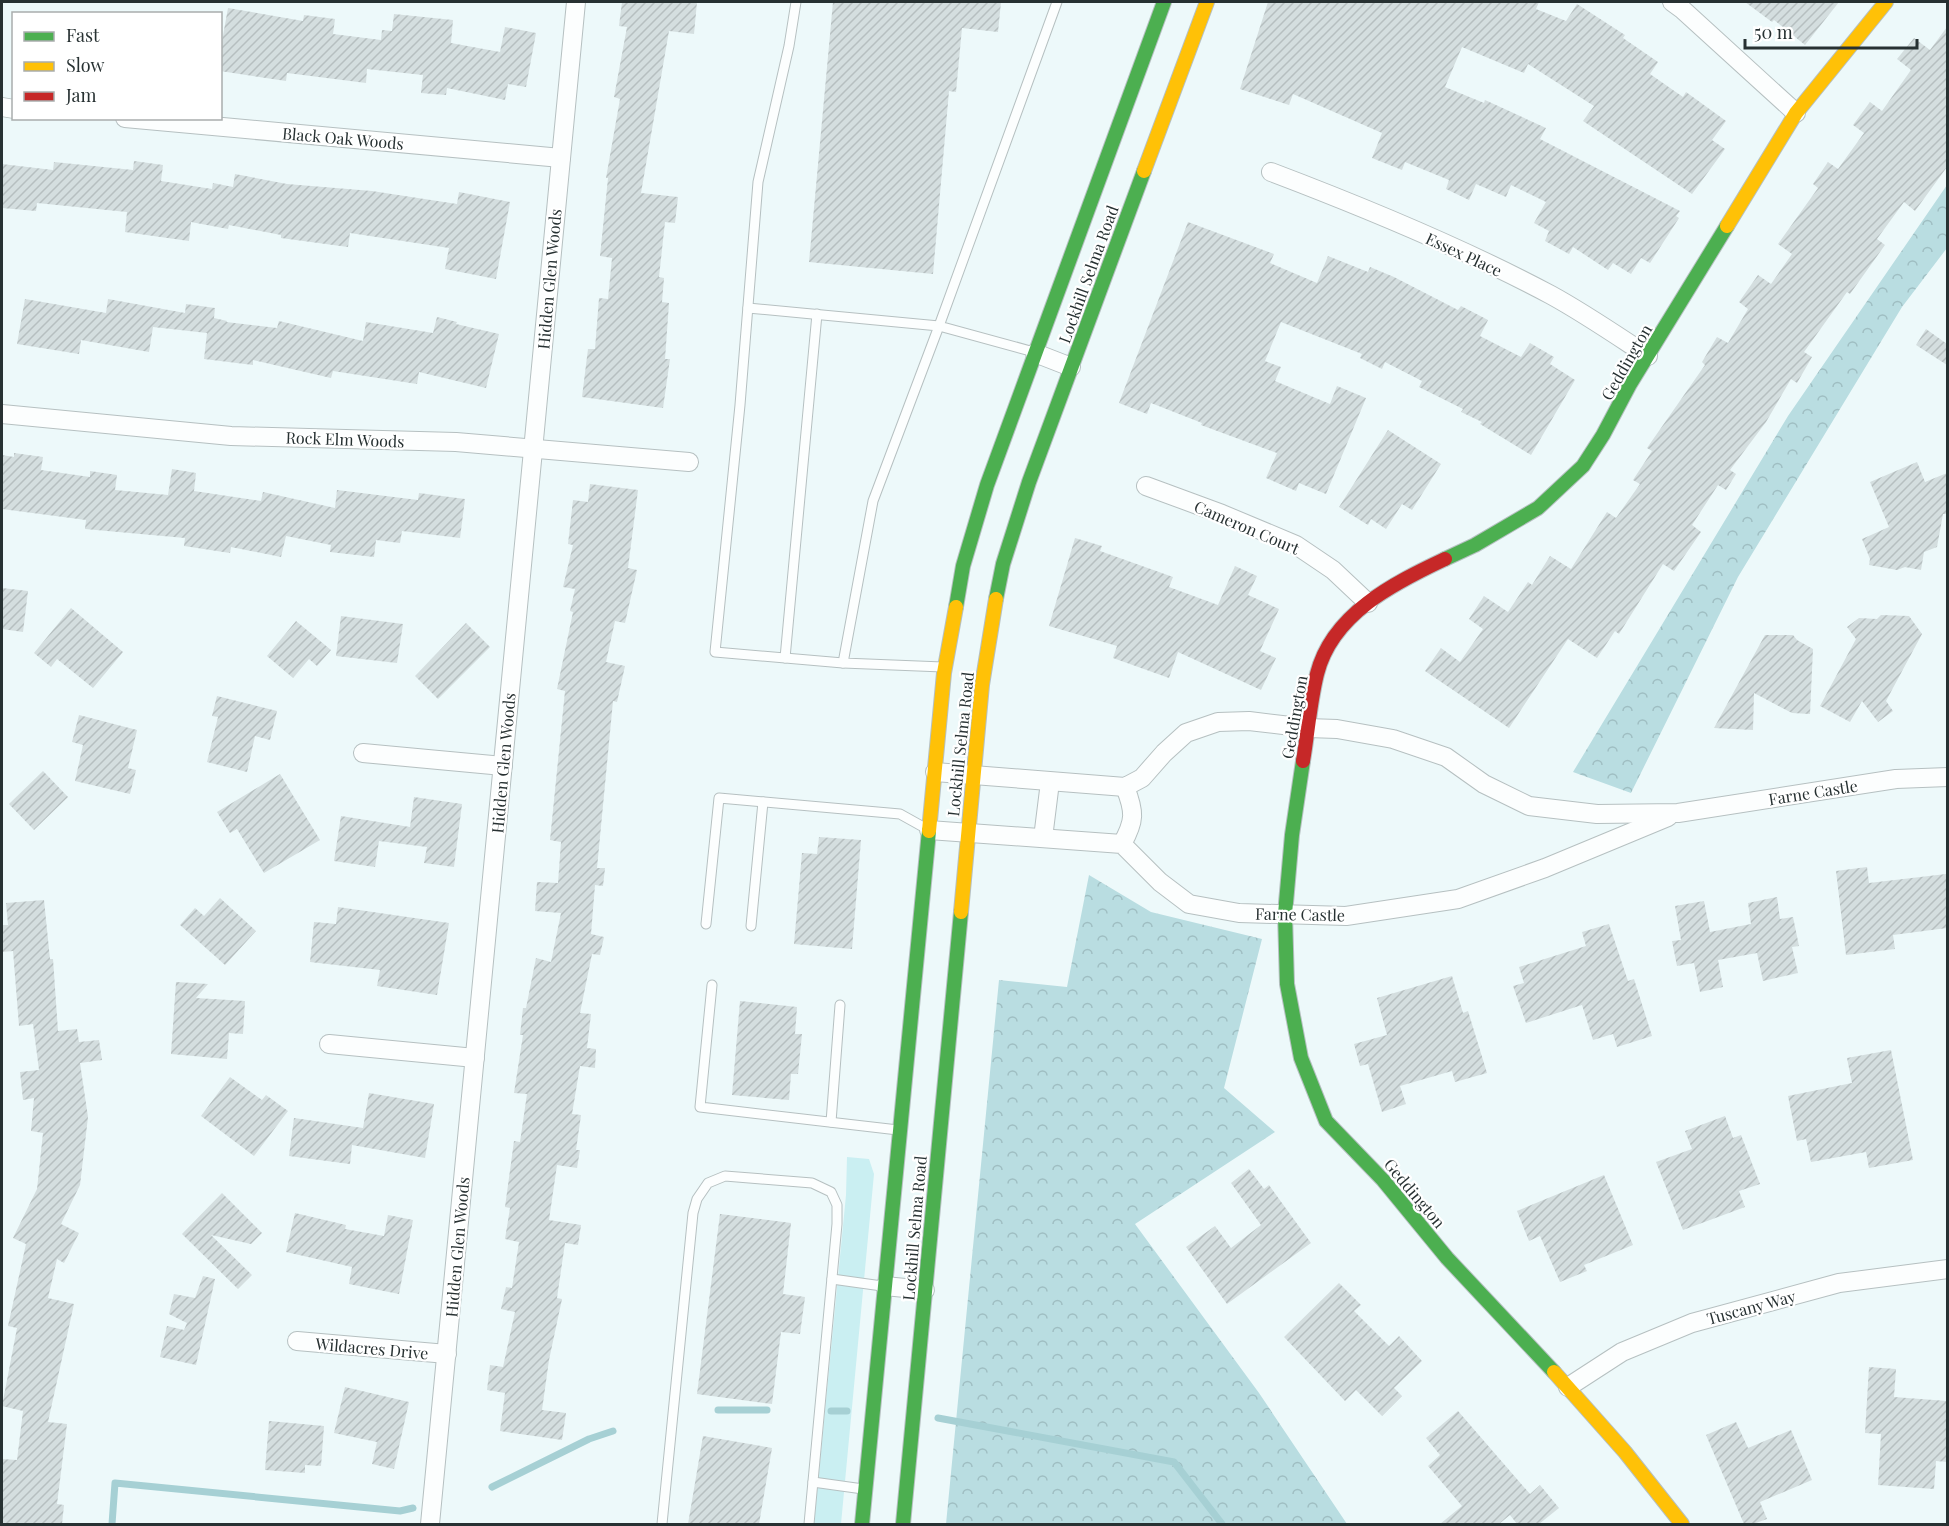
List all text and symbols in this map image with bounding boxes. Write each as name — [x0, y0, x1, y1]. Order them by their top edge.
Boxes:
legend — [12, 12, 222, 120]
scale bar — [1745, 12, 1918, 50]
text: 50 m — [1754, 20, 1793, 44]
text: Fast — [66, 23, 100, 47]
text: Slow — [66, 53, 104, 77]
text: Jam — [65, 83, 96, 107]
street label: Black Oak Woods — [281, 122, 405, 154]
street label: Lockhill Selma Road — [1053, 202, 1123, 346]
street label: Hidden Glen Woods — [532, 208, 566, 350]
street label: Essex Place — [1423, 227, 1505, 281]
street label: Geddington — [1596, 320, 1656, 404]
street label: Rock Elm Woods — [285, 426, 405, 452]
street label: Cameron Court — [1191, 495, 1303, 559]
street label: Lockhill Selma Road — [942, 671, 978, 817]
street label: Geddington — [1276, 673, 1312, 760]
street label: Hidden Glen Woods — [486, 692, 520, 834]
street label: Farne Castle — [1767, 775, 1859, 809]
street label: Farne Castle — [1255, 903, 1345, 925]
street label: Geddington — [1380, 1154, 1450, 1232]
street label: Lockhill Selma Road — [897, 1155, 931, 1301]
street label: Hidden Glen Woods — [440, 1176, 474, 1318]
street label: Tuscany Way — [1704, 1285, 1798, 1329]
street label: Wildacres Drive — [314, 1333, 429, 1363]

